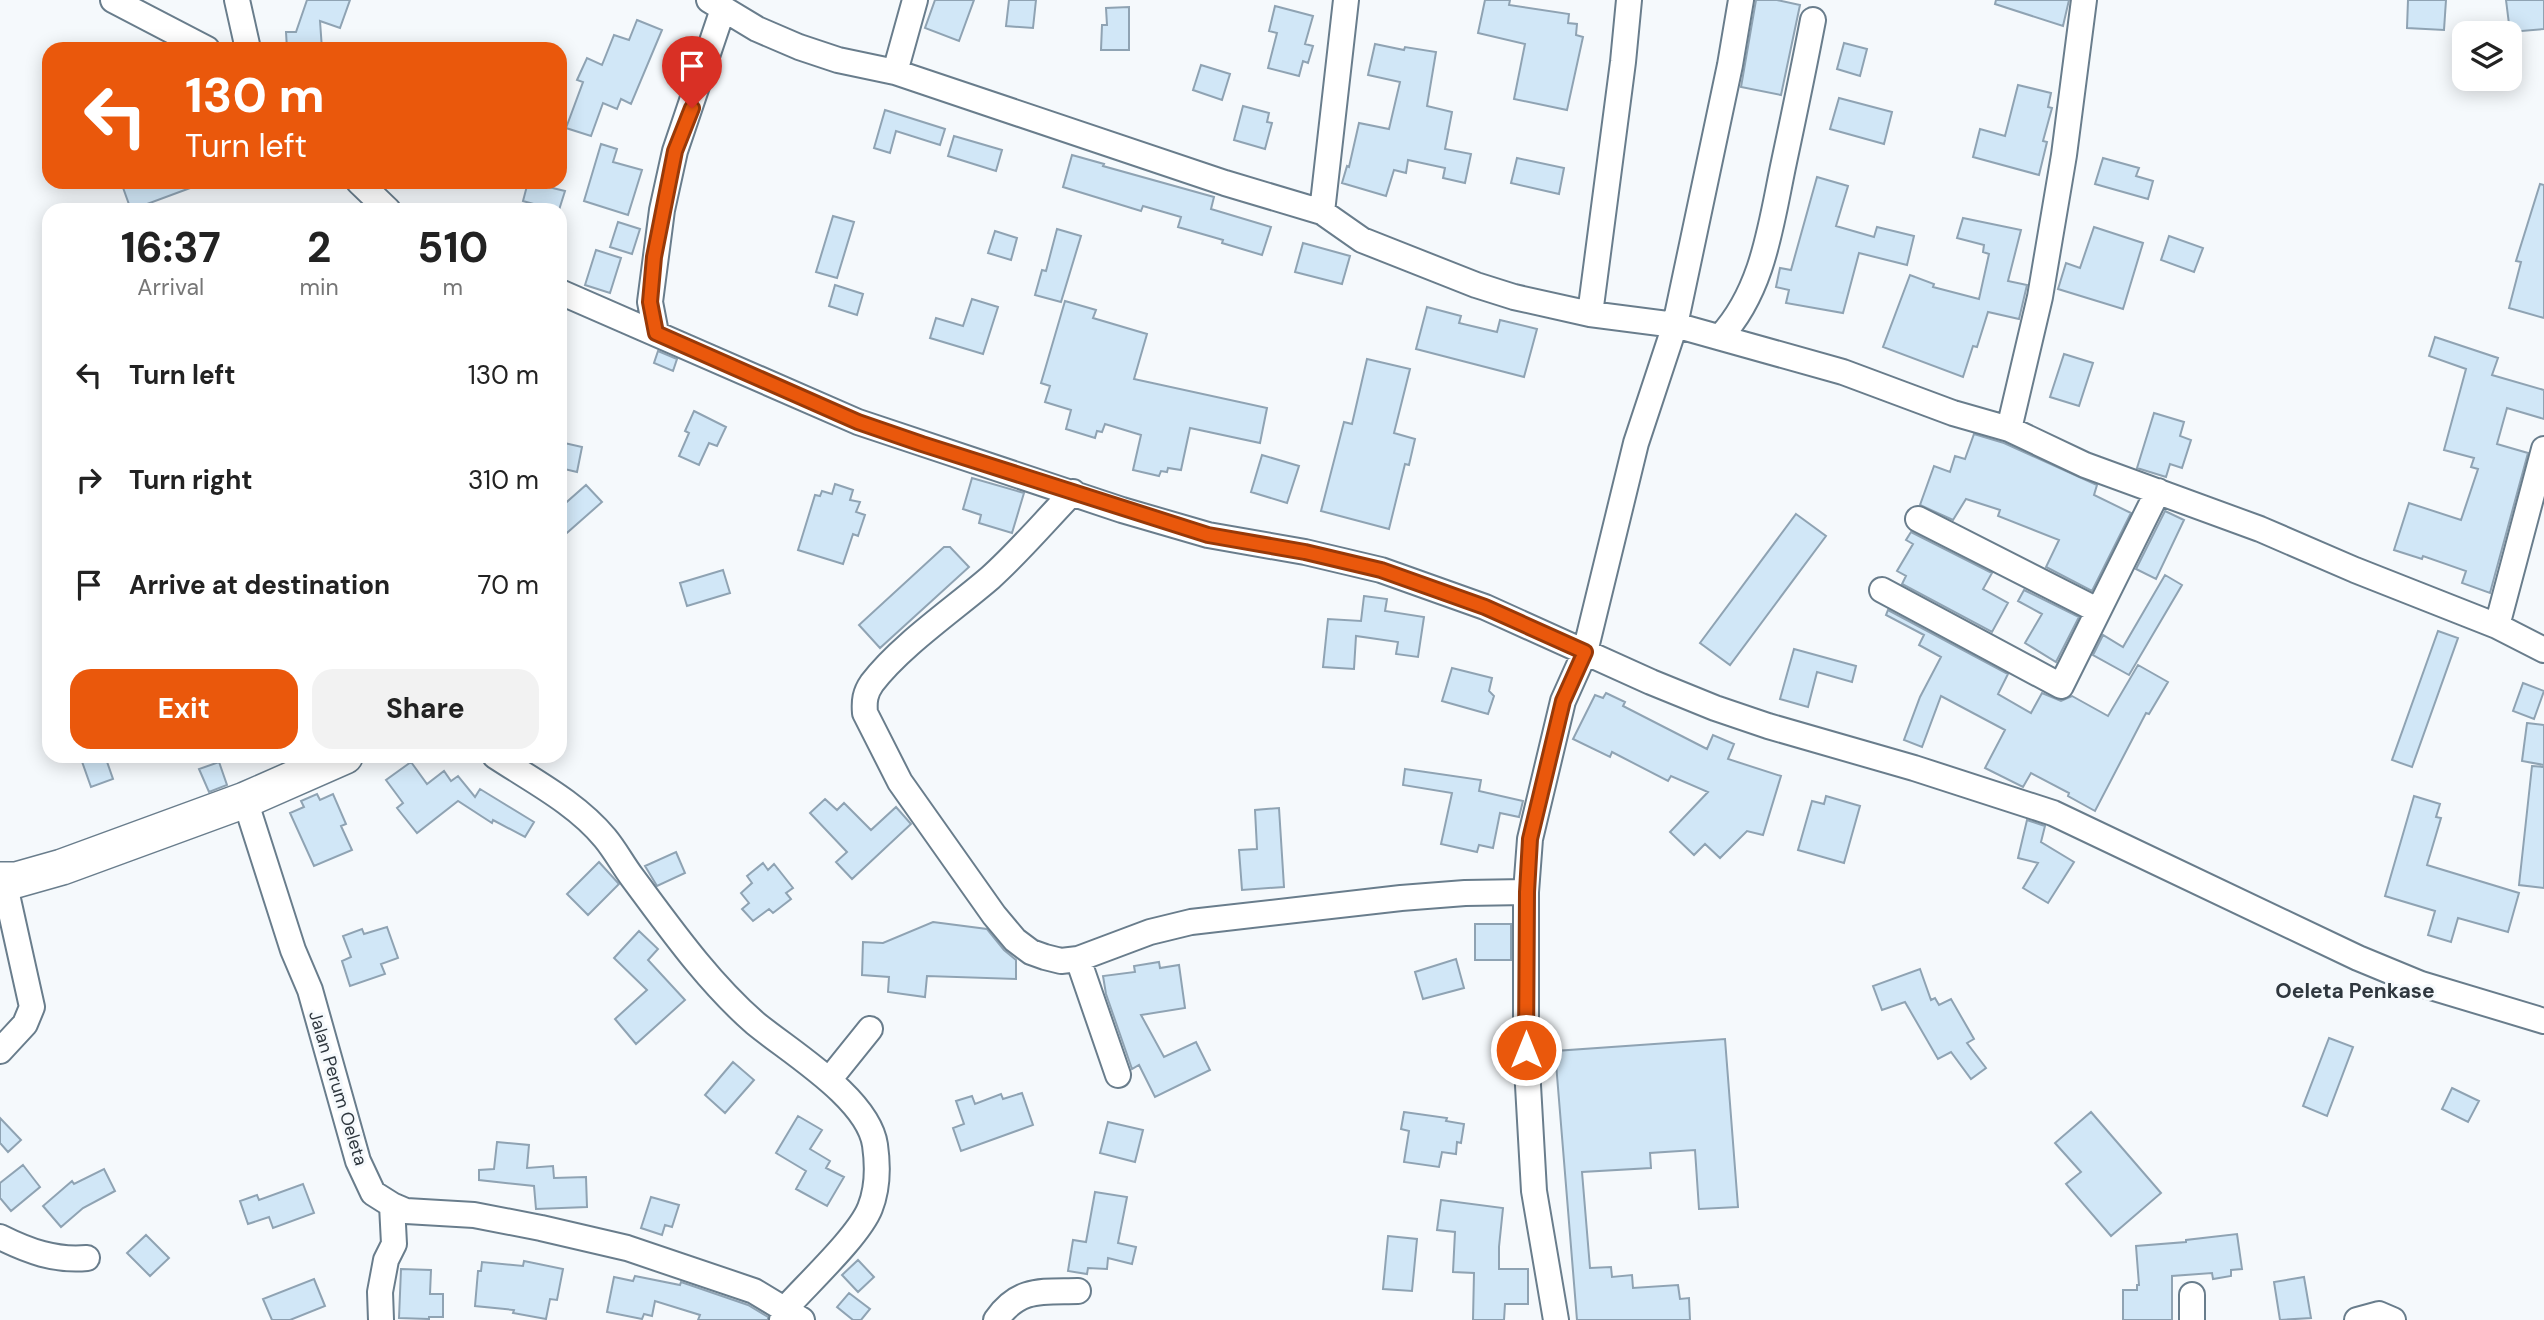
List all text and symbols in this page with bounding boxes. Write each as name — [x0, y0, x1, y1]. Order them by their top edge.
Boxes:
map controls — [2452, 21, 2522, 91]
button: layers — [2452, 21, 2522, 91]
pin — [662, 36, 722, 108]
icon: arrive — [673, 47, 711, 85]
text: 130 m — [185, 63, 325, 127]
icon: left — [70, 70, 161, 161]
text: Turn left — [185, 125, 307, 167]
text: 16:37 — [121, 220, 221, 275]
text: 2 — [307, 220, 331, 275]
text: 510 — [417, 220, 488, 275]
text: Arrival — [137, 272, 204, 302]
text: min — [299, 272, 339, 302]
text: m — [443, 272, 463, 302]
icon: left — [70, 356, 108, 394]
text: Turn left — [129, 358, 236, 392]
text: 130 m — [468, 358, 539, 392]
icon: right — [70, 461, 108, 499]
text: Turn right — [129, 463, 253, 497]
text: 310 m — [468, 463, 539, 497]
icon: arrive — [70, 566, 108, 604]
text: Arrive at destination — [129, 568, 390, 602]
text: 70 m — [478, 568, 539, 602]
button: Exit — [70, 669, 298, 749]
button: Share — [312, 669, 539, 749]
district label: Oeleta Penkase — [2275, 977, 2435, 1005]
street label: Jalan Perum Oeleta — [303, 1008, 373, 1168]
position arrow — [1489, 1013, 1563, 1087]

